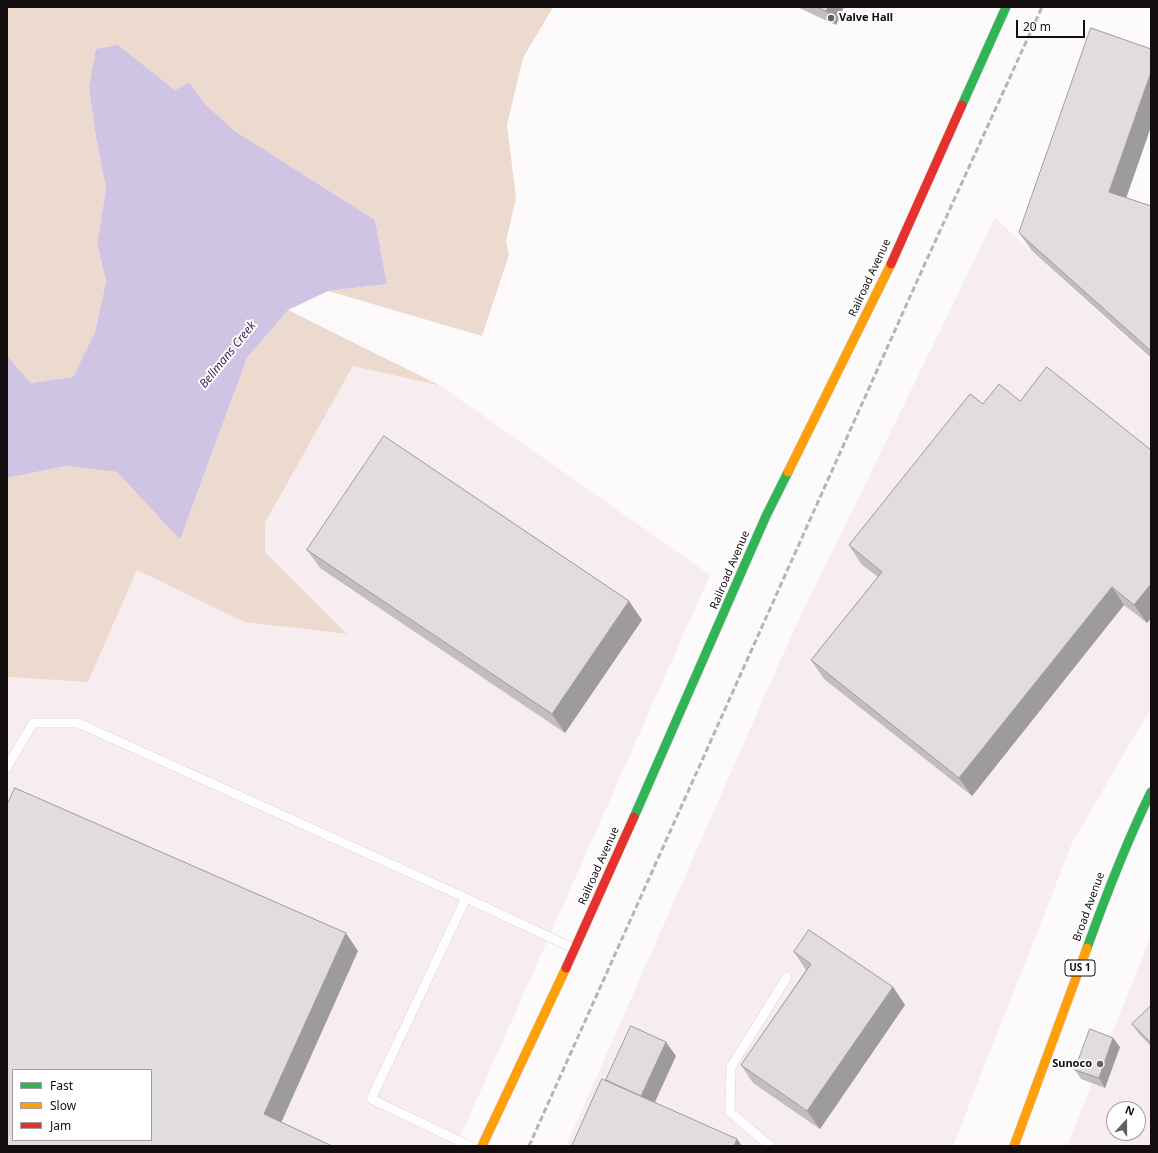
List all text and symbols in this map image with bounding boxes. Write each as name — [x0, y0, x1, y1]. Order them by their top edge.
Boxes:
place label: Valve Hall — [839, 11, 893, 25]
scale bar — [1018, 12, 1087, 38]
marker: Valve Hall — [826, 13, 836, 23]
text: 20 m — [1023, 18, 1051, 35]
street label: Railroad Avenue — [846, 237, 894, 319]
water label: Bellmans Creek — [197, 319, 259, 391]
street label: Railroad Avenue — [707, 529, 753, 611]
street label: Railroad Avenue — [576, 825, 622, 907]
street label: Broad Avenue — [1070, 871, 1108, 943]
road number: US 1 — [1065, 960, 1095, 976]
place label: Sunoco — [1052, 1057, 1092, 1071]
marker: Sunoco — [1095, 1059, 1105, 1069]
legend — [12, 1069, 152, 1141]
text: Fast — [50, 1077, 73, 1094]
text: Slow — [50, 1097, 76, 1114]
north arrow — [1106, 1101, 1146, 1141]
text: N — [1123, 1102, 1137, 1119]
text: Jam — [50, 1117, 71, 1134]

